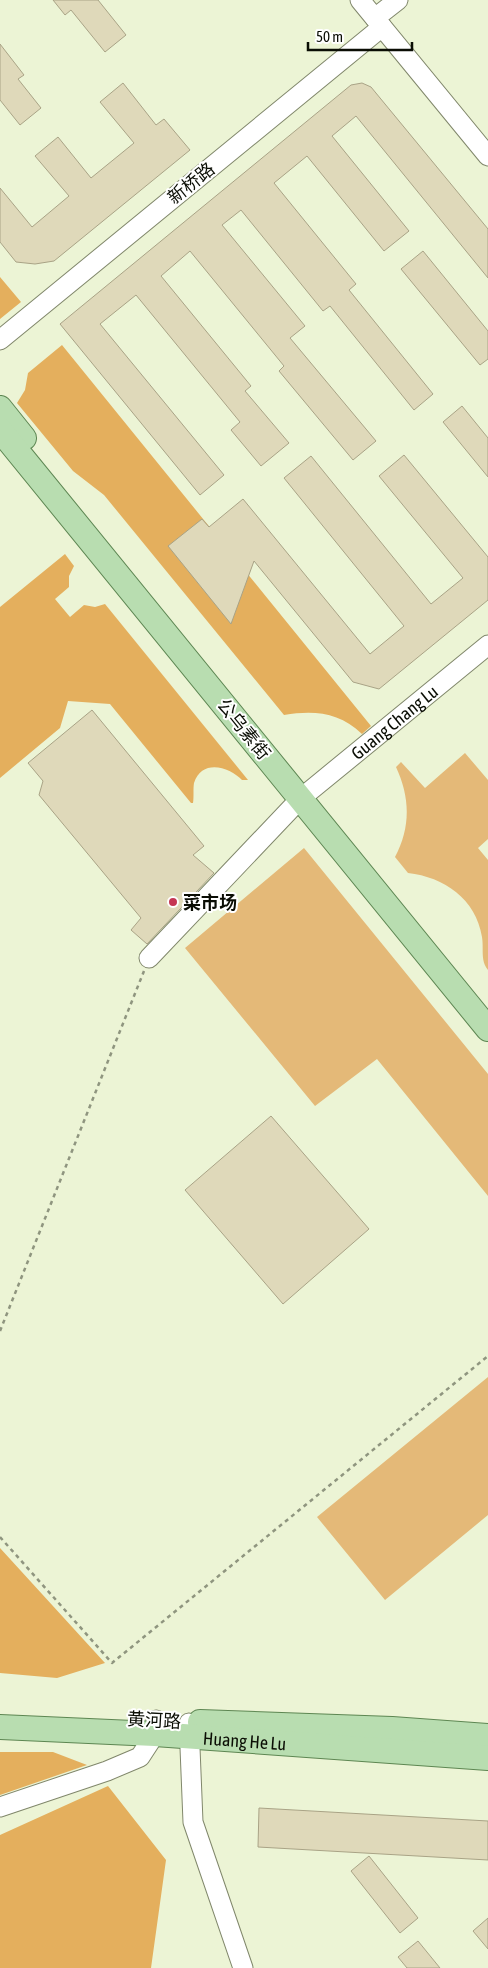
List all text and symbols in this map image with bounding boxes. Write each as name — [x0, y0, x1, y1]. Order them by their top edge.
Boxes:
scale bar — [308, 20, 412, 52]
text: 50 m — [316, 28, 343, 45]
street label: 新桥路 — [163, 158, 219, 208]
street label: Guang Chang Lu — [347, 680, 442, 763]
street label: 公乌素街 — [213, 694, 275, 764]
place label: 菜市场 — [183, 892, 237, 913]
marker: 菜市场 — [167, 896, 179, 908]
street label: 黄河路 — [126, 1708, 182, 1732]
street label: Huang He Lu — [202, 1727, 287, 1754]

